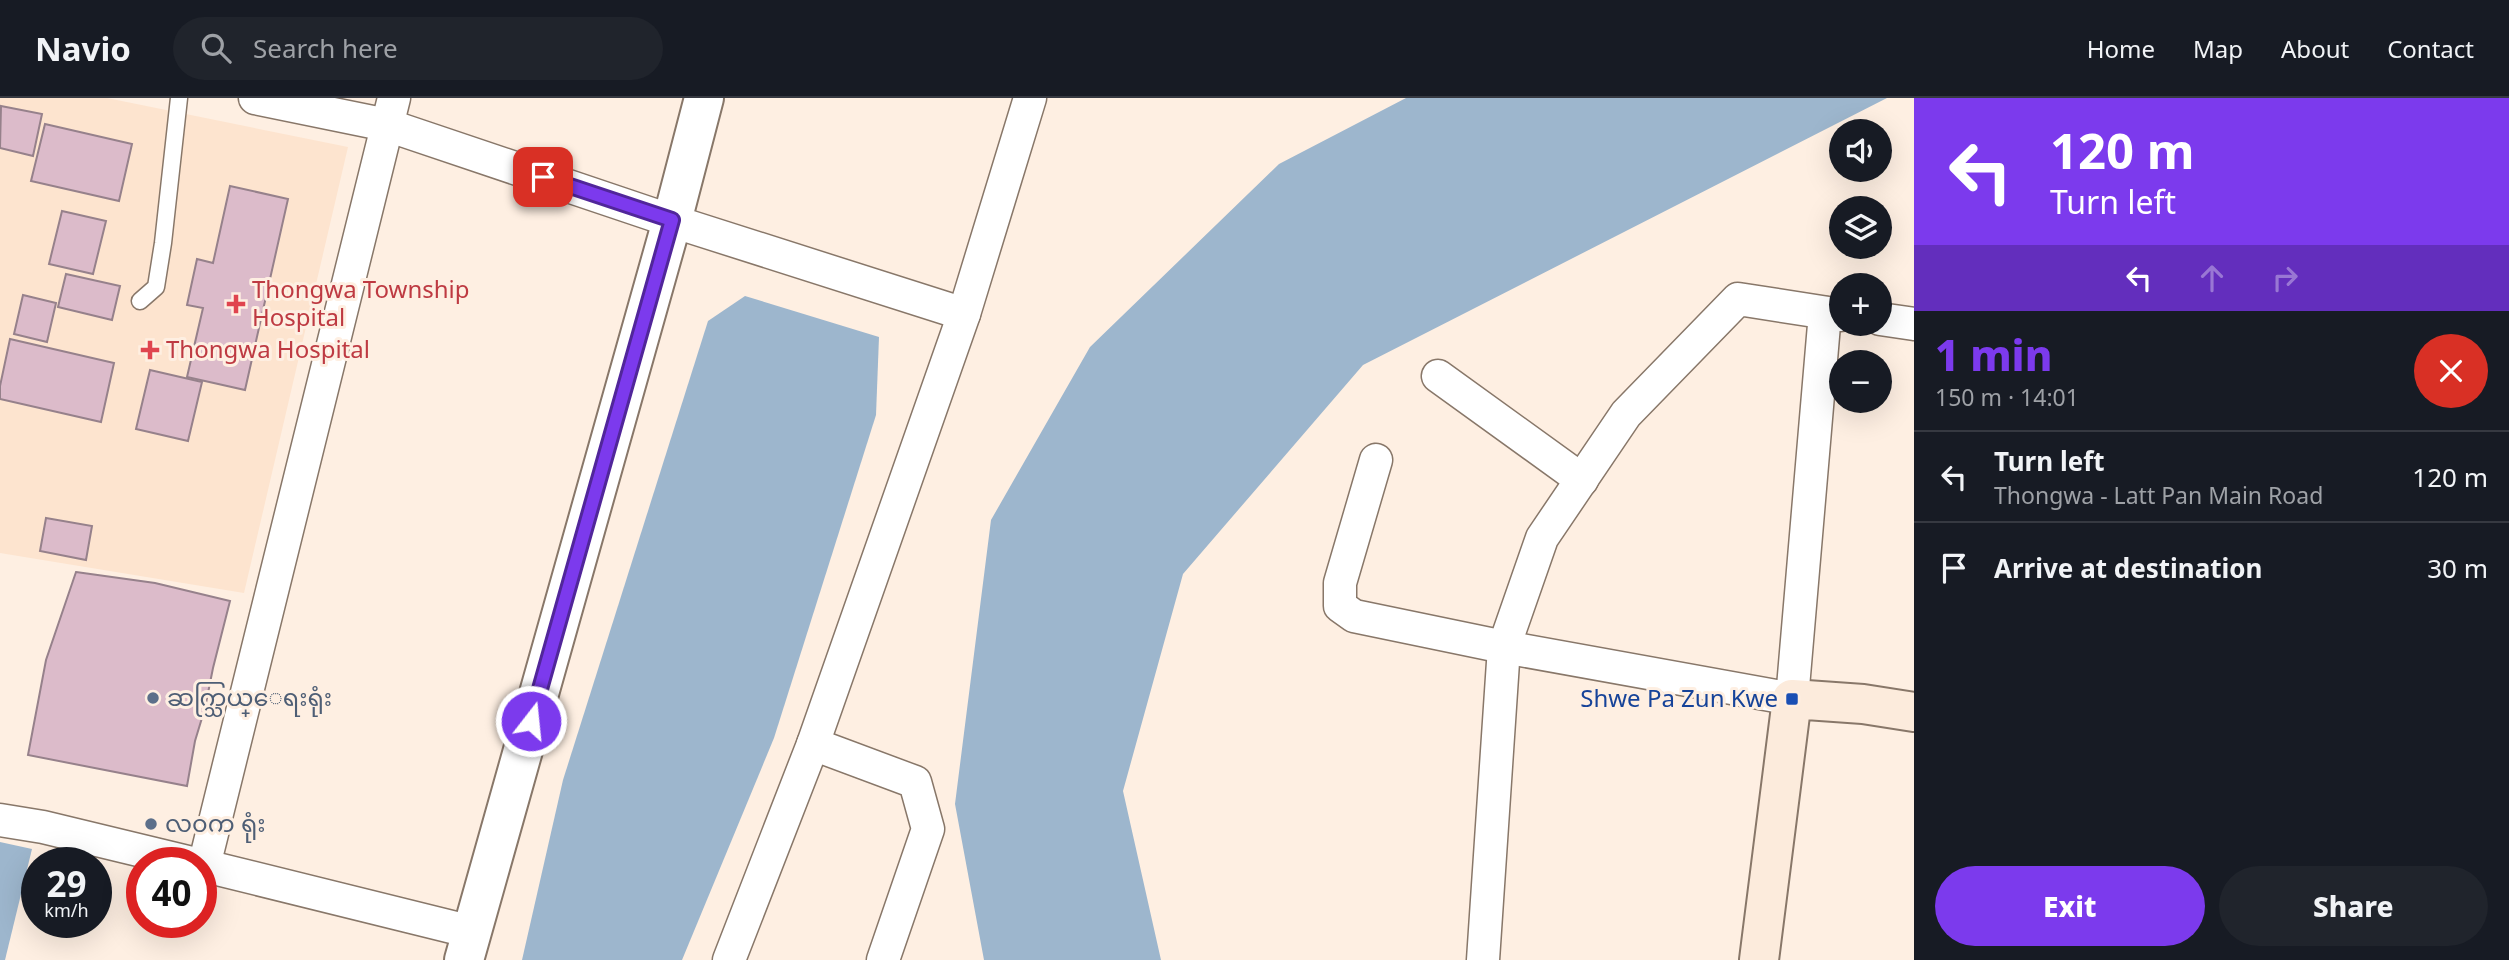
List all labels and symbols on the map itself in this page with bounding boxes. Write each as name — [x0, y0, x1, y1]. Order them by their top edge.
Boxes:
pin — [513, 147, 573, 207]
place label: Thongwa Township Hospital — [252, 272, 470, 333]
marker: Thongwa Township Hospital — [226, 294, 246, 314]
place label: Thongwa Hospital — [166, 332, 370, 365]
marker: Thongwa Hospital — [140, 340, 160, 360]
place label: ဆက္သြယ္ေရးရုံး — [167, 680, 332, 717]
place label: Shwe Pa Zun Kwe — [1580, 681, 1778, 714]
position arrow — [494, 684, 568, 758]
marker: ဆက္သြယ္ေရးရုံး — [145, 690, 161, 706]
marker: Shwe Pa Zun Kwe — [1784, 691, 1800, 707]
place label: လ၀က ရုံး — [165, 806, 266, 843]
marker: လ၀က ရုံး — [143, 816, 159, 832]
speed limit sign: 40 — [126, 847, 217, 938]

